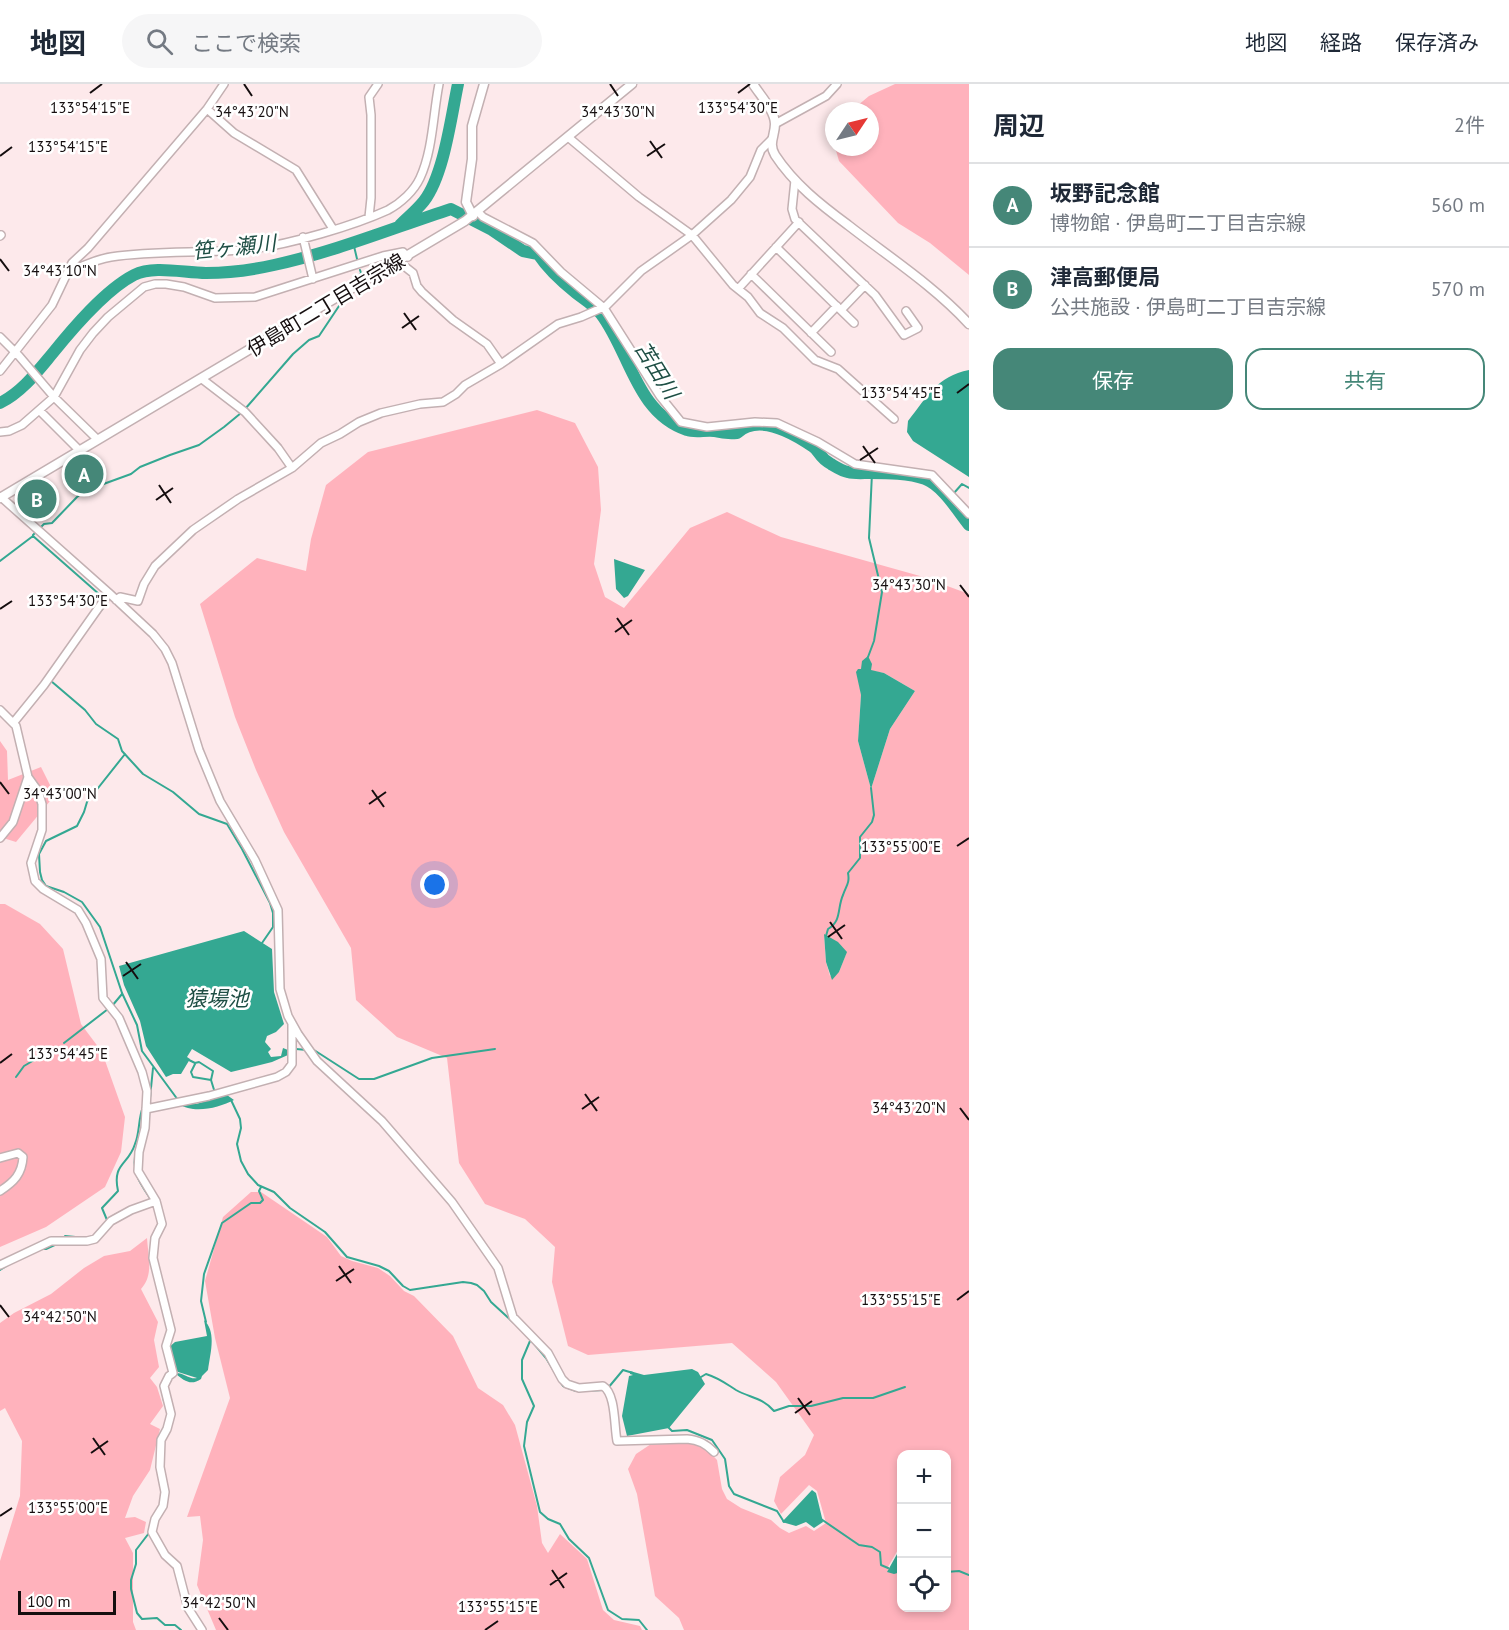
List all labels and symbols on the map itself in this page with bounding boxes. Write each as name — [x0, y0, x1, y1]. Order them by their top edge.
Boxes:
text: 133°54'15"E — [50, 98, 130, 117]
text: 133°54'30"E — [698, 98, 778, 117]
text: 34°43'20"N — [215, 102, 289, 121]
text: 34°43'30"N — [581, 102, 655, 121]
north arrow — [825, 102, 879, 156]
text: 133°54'15"E — [28, 137, 108, 156]
water label: 笹ヶ瀬川 — [191, 229, 279, 265]
street label: 伊島町二丁目吉宗線 — [242, 248, 410, 362]
text: 34°43'10"N — [23, 261, 97, 280]
water label: 苫田川 — [629, 336, 686, 406]
text: 133°54'45"E — [861, 383, 941, 402]
pin: A — [64, 452, 104, 496]
pin: B — [18, 476, 57, 522]
text: 34°43'30"N — [872, 575, 946, 594]
text: 133°54'30"E — [28, 591, 108, 610]
text: 34°43'00"N — [23, 784, 97, 803]
text: 133°55'00"E — [861, 837, 941, 856]
your location — [420, 870, 449, 899]
water label: 猿場池 — [186, 985, 250, 1012]
text: 133°54'45"E — [28, 1044, 108, 1063]
text: 34°43'20"N — [872, 1098, 946, 1117]
text: 133°55'15"E — [861, 1290, 941, 1309]
text: 34°42'50"N — [23, 1307, 97, 1326]
text: 133°55'00"E — [28, 1498, 108, 1517]
scale bar — [18, 1588, 116, 1616]
text: 34°42'50"N — [182, 1593, 256, 1612]
text: 133°55'15"E — [458, 1597, 538, 1616]

